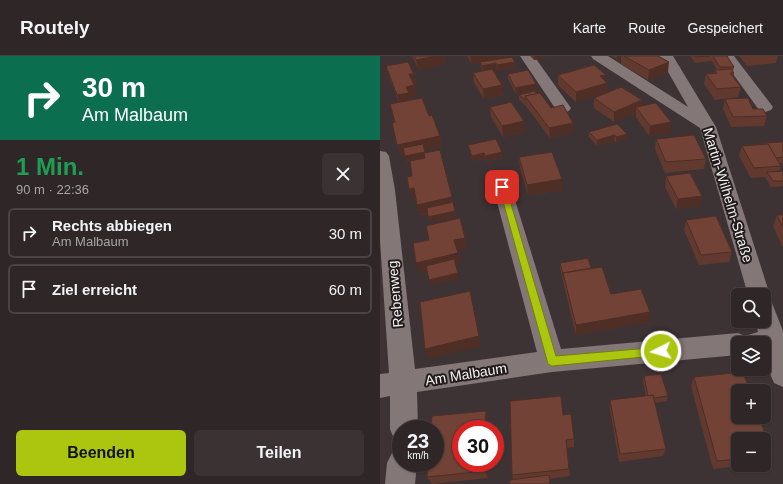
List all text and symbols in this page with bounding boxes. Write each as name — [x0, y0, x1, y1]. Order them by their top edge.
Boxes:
text: Routely — [20, 17, 90, 38]
text: Karte — [573, 20, 606, 36]
text: Route — [628, 20, 666, 36]
text: Gespeichert — [688, 20, 763, 36]
icon: right — [16, 72, 68, 124]
text: 30 m — [82, 72, 146, 103]
text: Am Malbaum — [82, 105, 188, 125]
street label: Martin-Wilhelm-Straße — [700, 126, 756, 264]
text: 1 Min. — [16, 153, 84, 180]
button: close — [322, 153, 364, 195]
pin — [485, 170, 519, 204]
icon: arrive — [491, 176, 513, 198]
text: 90 m · 22:36 — [16, 182, 89, 197]
text: Rechts abbiegen — [52, 217, 172, 234]
icon: right — [18, 222, 40, 244]
text: 30 m — [329, 225, 362, 242]
text: Am Malbaum — [52, 234, 129, 249]
street label: Rebenweg — [384, 260, 406, 328]
icon: arrive — [18, 278, 40, 300]
text: Ziel erreicht — [52, 281, 137, 298]
text: 60 m — [329, 281, 362, 298]
map controls — [731, 288, 771, 472]
button: search — [731, 288, 771, 328]
position arrow — [640, 330, 682, 372]
button: layers — [731, 336, 771, 376]
street label: Am Malbaum — [424, 360, 508, 388]
button: + — [731, 384, 771, 424]
speed limit sign: 30 — [452, 420, 504, 472]
button: Beenden — [16, 430, 186, 476]
button: Teilen — [194, 430, 364, 476]
text: 23 — [407, 430, 429, 452]
button: − — [731, 432, 771, 472]
text: km/h — [407, 450, 429, 461]

